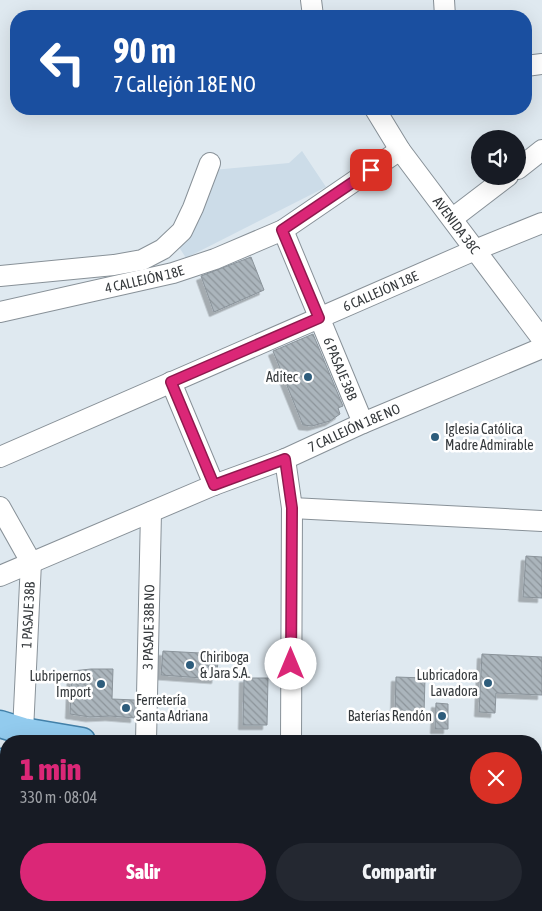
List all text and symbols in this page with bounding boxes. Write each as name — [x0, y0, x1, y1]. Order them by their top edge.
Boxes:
icon: left — [30, 30, 95, 95]
text: 90 m — [113, 30, 176, 70]
text: 7 Callejón 18E NO — [113, 71, 256, 97]
map controls — [471, 130, 526, 185]
button: sound — [471, 130, 526, 185]
pin — [350, 149, 392, 191]
icon: arrive — [357, 156, 385, 184]
street label: AVENIDA 38C — [430, 193, 484, 257]
street label: 4 CALLEJÓN 18E — [103, 262, 186, 296]
street label: 6 CALLEJÓN 18E — [340, 268, 421, 315]
street label: 6 PASAJE 38B — [320, 335, 361, 403]
place label: Aditec — [266, 369, 299, 385]
marker: Aditec — [302, 371, 314, 383]
street label: 7 CALLEJÓN 18E NO — [306, 400, 402, 455]
place label: Iglesia Católica Madre Admirable — [445, 421, 534, 453]
marker: Iglesia Católica Madre Admirable — [429, 431, 441, 443]
street label: 1 PASAJE 38B — [18, 581, 38, 649]
street label: 3 PASAJE 38B NO — [140, 584, 157, 670]
position arrow — [264, 637, 316, 689]
place label: Chiriboga & Jara S.A. — [200, 649, 250, 681]
marker: Chiriboga & Jara S.A. — [184, 659, 196, 671]
place label: Lubricadora Lavadora — [417, 667, 478, 699]
place label: Lubripernos Import — [29, 668, 91, 700]
marker: Lubricadora Lavadora — [482, 677, 494, 689]
marker: Lubripernos Import — [95, 678, 107, 690]
place label: Ferretería Santa Adriana — [136, 692, 208, 724]
marker: Ferretería Santa Adriana — [120, 702, 132, 714]
place label: Baterías Rendón — [348, 708, 432, 724]
marker: Baterías Rendón — [436, 710, 448, 722]
text: 1 min — [20, 752, 81, 786]
button: close — [470, 752, 522, 804]
text: 330 m · 08:04 — [20, 788, 97, 806]
button: Salir — [20, 843, 266, 901]
button: Compartir — [276, 843, 522, 901]

